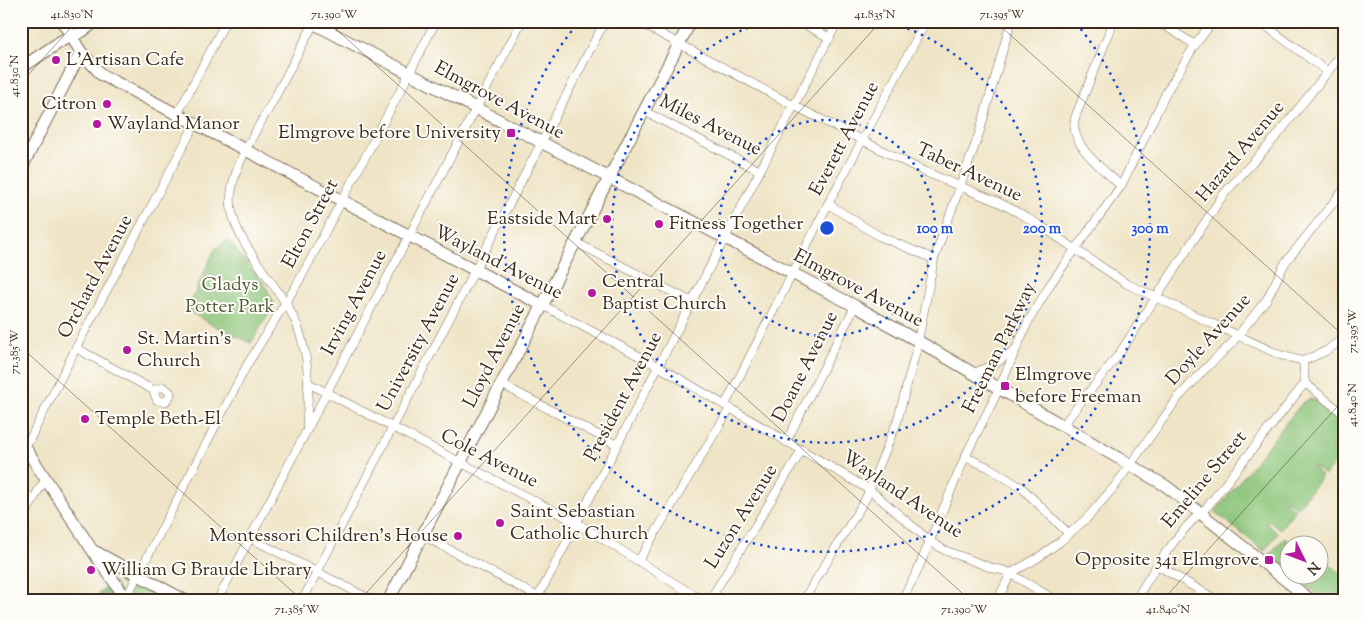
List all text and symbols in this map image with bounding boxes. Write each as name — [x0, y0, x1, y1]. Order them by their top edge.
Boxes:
text: 41.830°N — [51, 6, 94, 24]
text: 71.390°W — [311, 6, 358, 24]
text: 41.835°N — [855, 6, 896, 24]
text: 71.395°W — [980, 6, 1025, 24]
place label: L'Artisan Cafe — [66, 47, 184, 74]
text: 41.830°N — [6, 54, 24, 97]
marker: L'Artisan Cafe — [50, 54, 62, 66]
street label: Elmgrove Avenue — [429, 55, 569, 147]
street label: Everett Avenue — [803, 77, 887, 201]
street label: Miles Avenue — [654, 89, 766, 163]
place label: Citron — [41, 91, 97, 118]
street label: Hazard Avenue — [1191, 95, 1292, 209]
marker: Citron — [101, 98, 113, 110]
place label: Wayland Manor — [107, 111, 240, 138]
marker: Wayland Manor — [91, 118, 103, 130]
place label: Elmgrove before University — [278, 120, 502, 147]
marker: Elmgrove before University — [505, 127, 517, 139]
street label: Taber Avenue — [912, 137, 1027, 209]
street label: Elton Street — [276, 174, 346, 274]
place label: Eastside Mart — [487, 206, 597, 233]
street label: Orchard Avenue — [52, 210, 140, 344]
place label: Fitness Together — [669, 211, 803, 238]
marker: Eastside Mart — [601, 213, 613, 225]
marker: Fitness Together — [653, 218, 665, 230]
street label: Wayland Avenue — [429, 219, 567, 307]
centre of rings — [818, 219, 836, 237]
text: 100 m — [917, 219, 954, 240]
text: 200 m — [1023, 219, 1062, 240]
text: 300 m — [1131, 219, 1169, 240]
street label: Elmgrove Avenue — [788, 243, 928, 335]
street label: Irving Avenue — [316, 245, 394, 361]
street label: University Avenue — [371, 269, 467, 417]
place label: Central Baptist Church — [602, 269, 727, 318]
park label: Gladys Potter Park — [185, 272, 275, 321]
street label: Freeman Parkway — [957, 277, 1044, 418]
marker: Central Baptist Church — [586, 287, 598, 299]
street label: Doyle Avenue — [1160, 288, 1258, 392]
street label: Lloyd Avenue — [457, 299, 533, 413]
street label: Doane Avenue — [766, 307, 846, 427]
text: 71.395°W — [1344, 308, 1362, 353]
place label: St. Martin's Church — [137, 326, 231, 375]
street label: President Avenue — [578, 327, 670, 467]
text: 71.385°W — [6, 329, 24, 374]
marker: St. Martin's Church — [121, 344, 133, 356]
place label: Elmgrove before Freeman — [1015, 362, 1142, 411]
marker: Elmgrove before Freeman — [999, 380, 1011, 392]
text: 41.840°N — [1344, 383, 1362, 427]
place label: Temple Beth-El — [95, 406, 221, 433]
marker: Temple Beth-El — [79, 413, 91, 425]
street label: Cole Avenue — [435, 423, 543, 495]
street label: Emeline Street — [1156, 425, 1254, 534]
street label: Wayland Avenue — [836, 444, 968, 546]
street label: Luzon Avenue — [699, 459, 785, 575]
place label: Saint Sebastian Catholic Church — [510, 499, 649, 548]
marker: Saint Sebastian Catholic Church — [494, 517, 506, 529]
place label: Montessori Children's House — [209, 523, 448, 550]
marker: Montessori Children's House — [452, 530, 464, 542]
north arrow — [1278, 534, 1328, 584]
place label: Opposite 341 Elmgrove — [1075, 547, 1259, 574]
marker: Opposite 341 Elmgrove — [1263, 554, 1275, 566]
place label: William G Braude Library — [101, 557, 312, 584]
text: N — [1301, 557, 1323, 578]
marker: William G Braude Library — [85, 564, 97, 576]
text: 71.385°W — [275, 601, 320, 619]
text: 71.390°W — [941, 601, 988, 619]
text: 41.840°N — [1146, 601, 1190, 619]

